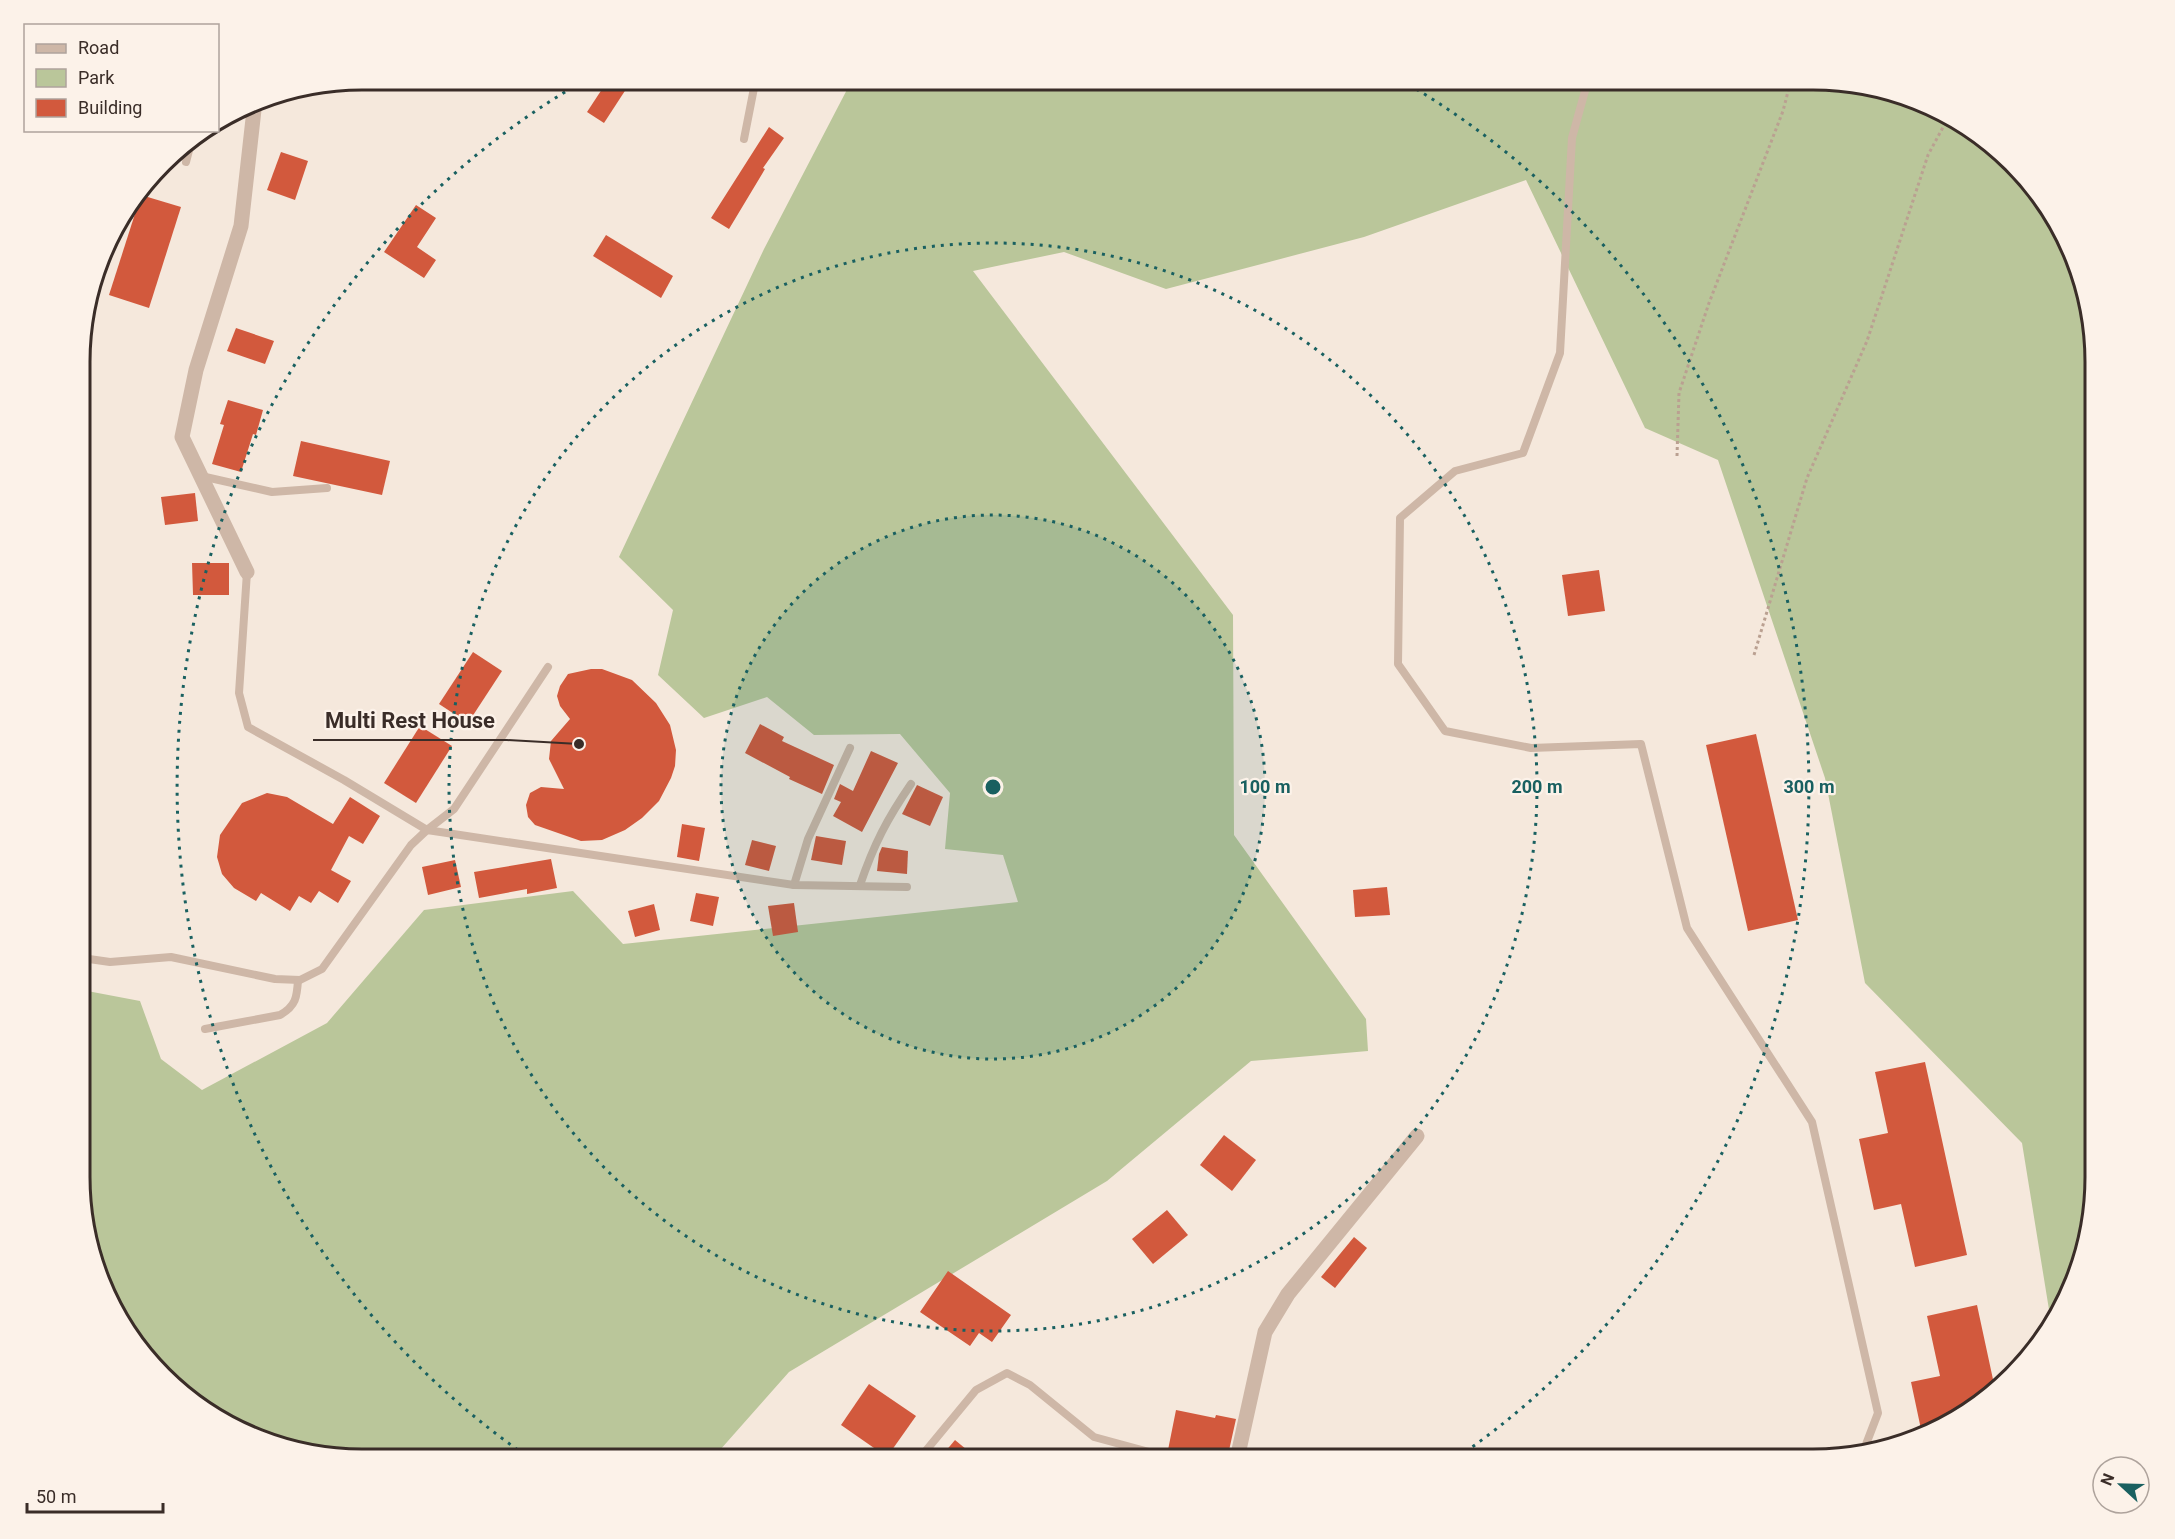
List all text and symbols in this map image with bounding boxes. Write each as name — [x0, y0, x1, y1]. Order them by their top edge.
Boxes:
legend — [24, 24, 219, 132]
text: Road — [78, 37, 119, 58]
text: Park — [78, 67, 115, 88]
text: Building — [78, 97, 142, 118]
callout: Multi Rest House — [313, 700, 507, 740]
text: Multi Rest House — [325, 708, 495, 733]
text: 100 m — [1239, 776, 1291, 797]
text: 200 m — [1511, 776, 1563, 797]
text: 300 m — [1783, 776, 1835, 797]
centre of rings — [983, 777, 1003, 797]
north arrow — [2091, 1455, 2151, 1515]
text: N — [2097, 1471, 2118, 1488]
scale bar — [27, 1476, 164, 1514]
text: 50 m — [36, 1486, 76, 1507]

